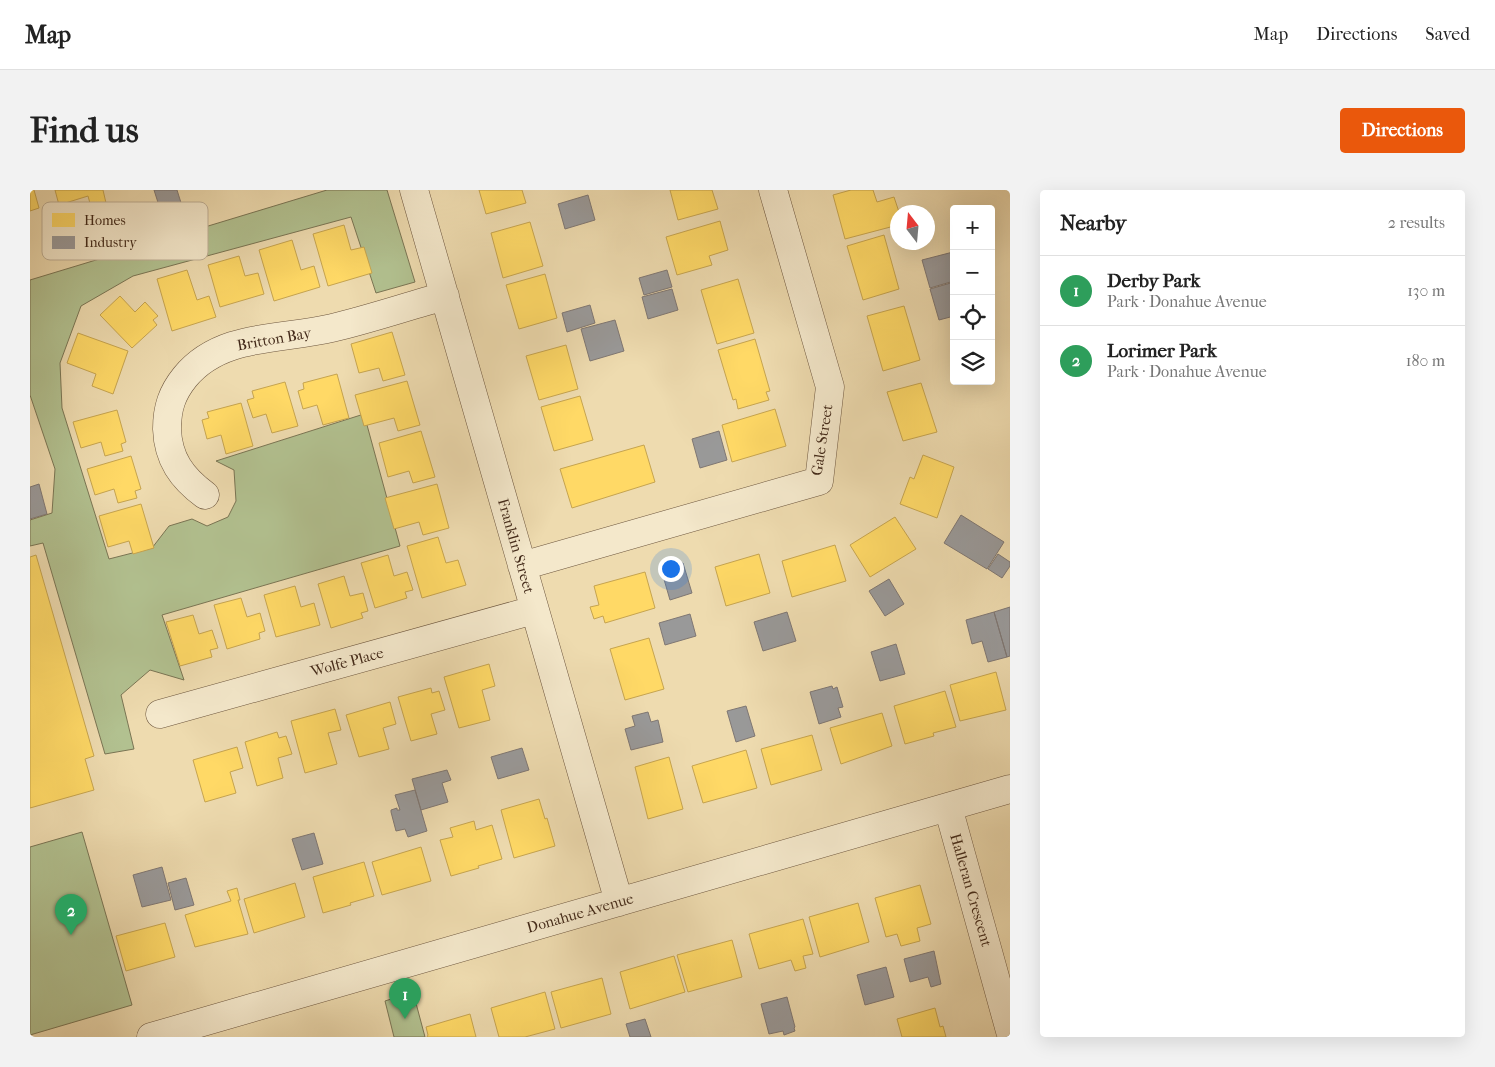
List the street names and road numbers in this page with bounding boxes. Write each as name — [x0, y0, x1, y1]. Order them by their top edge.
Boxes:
street label: Britton Bay — [235, 323, 314, 354]
street label: Gale Street — [807, 402, 837, 477]
street label: Franklin Street — [494, 496, 538, 596]
street label: Wolfe Place — [308, 643, 386, 681]
street label: Halleran Crescent — [946, 831, 996, 949]
street label: Donahue Avenue — [525, 889, 636, 937]

